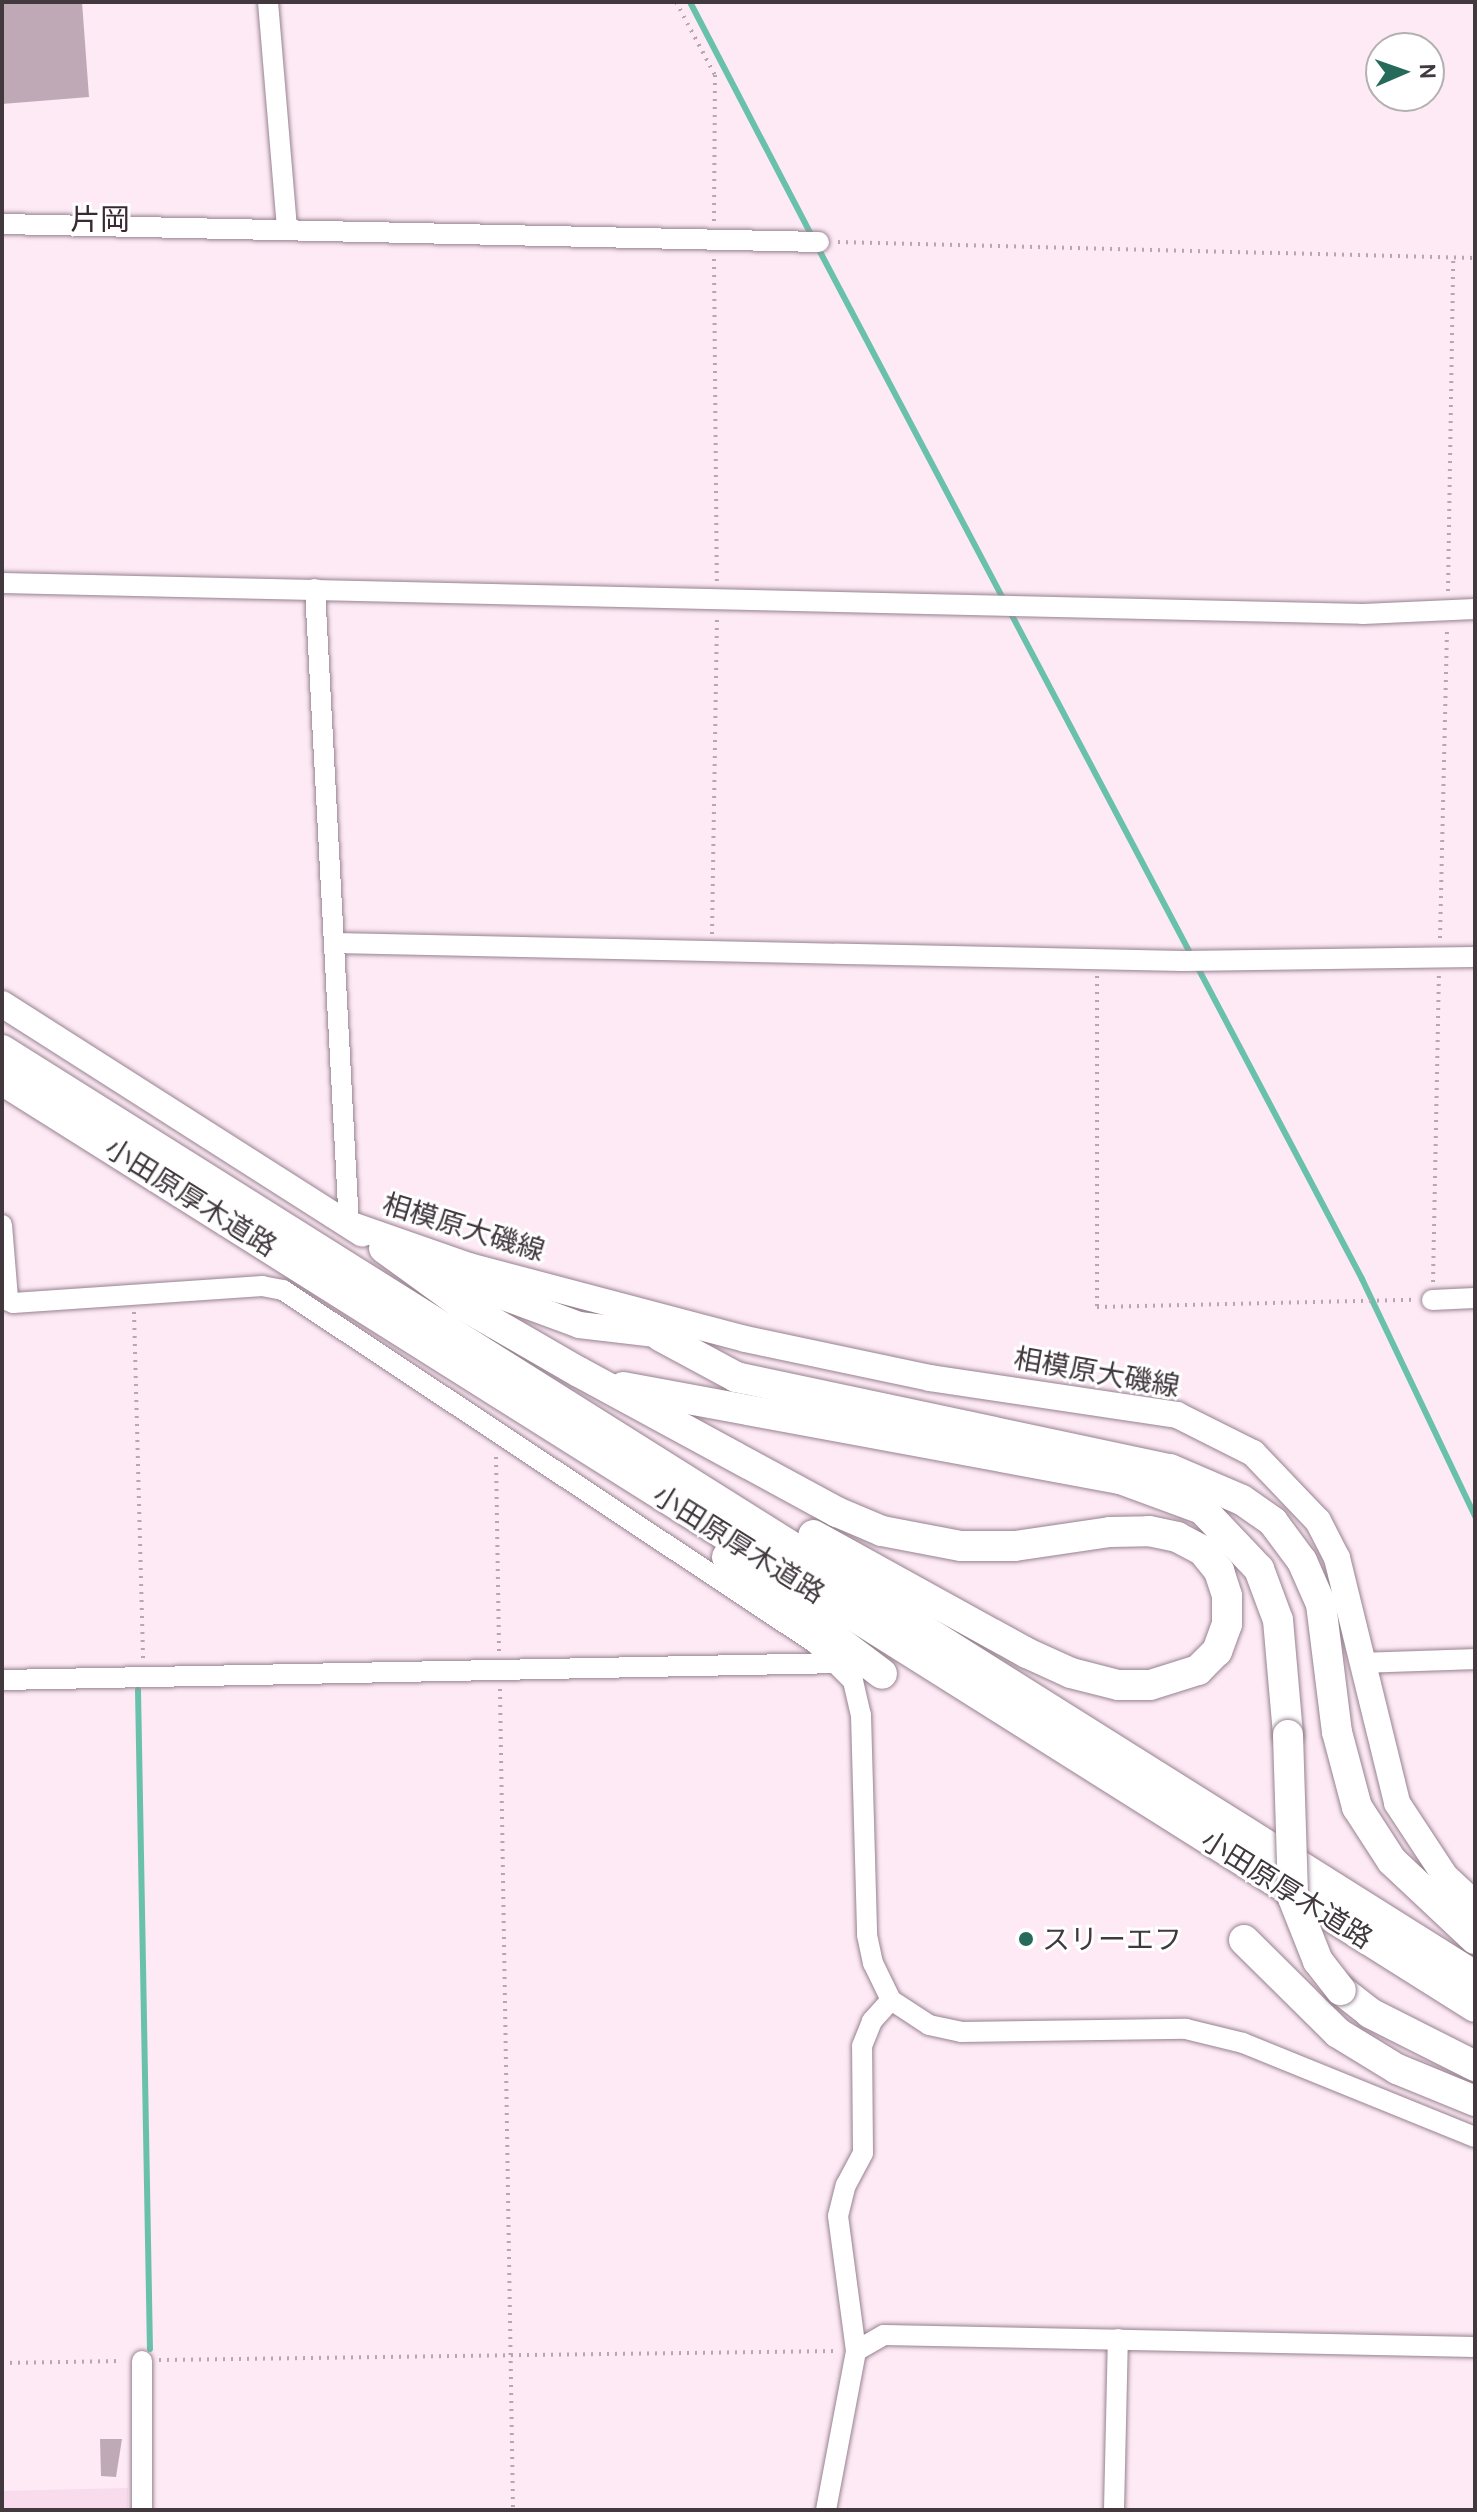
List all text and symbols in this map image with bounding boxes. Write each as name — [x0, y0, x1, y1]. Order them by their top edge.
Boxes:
north arrow — [1365, 32, 1445, 112]
text: N — [1414, 63, 1441, 79]
district label: 片岡 — [70, 202, 130, 238]
street label: 小田原厚木道路 — [99, 1131, 283, 1263]
street label: 相模原大磯線 — [379, 1186, 549, 1268]
street label: 相模原大磯線 — [1011, 1341, 1183, 1403]
street label: 小田原厚木道路 — [647, 1478, 831, 1610]
street label: 小田原厚木道路 — [1195, 1823, 1379, 1955]
place label: スリーエフ — [1042, 1922, 1182, 1956]
marker: スリーエフ — [1017, 1930, 1035, 1948]

